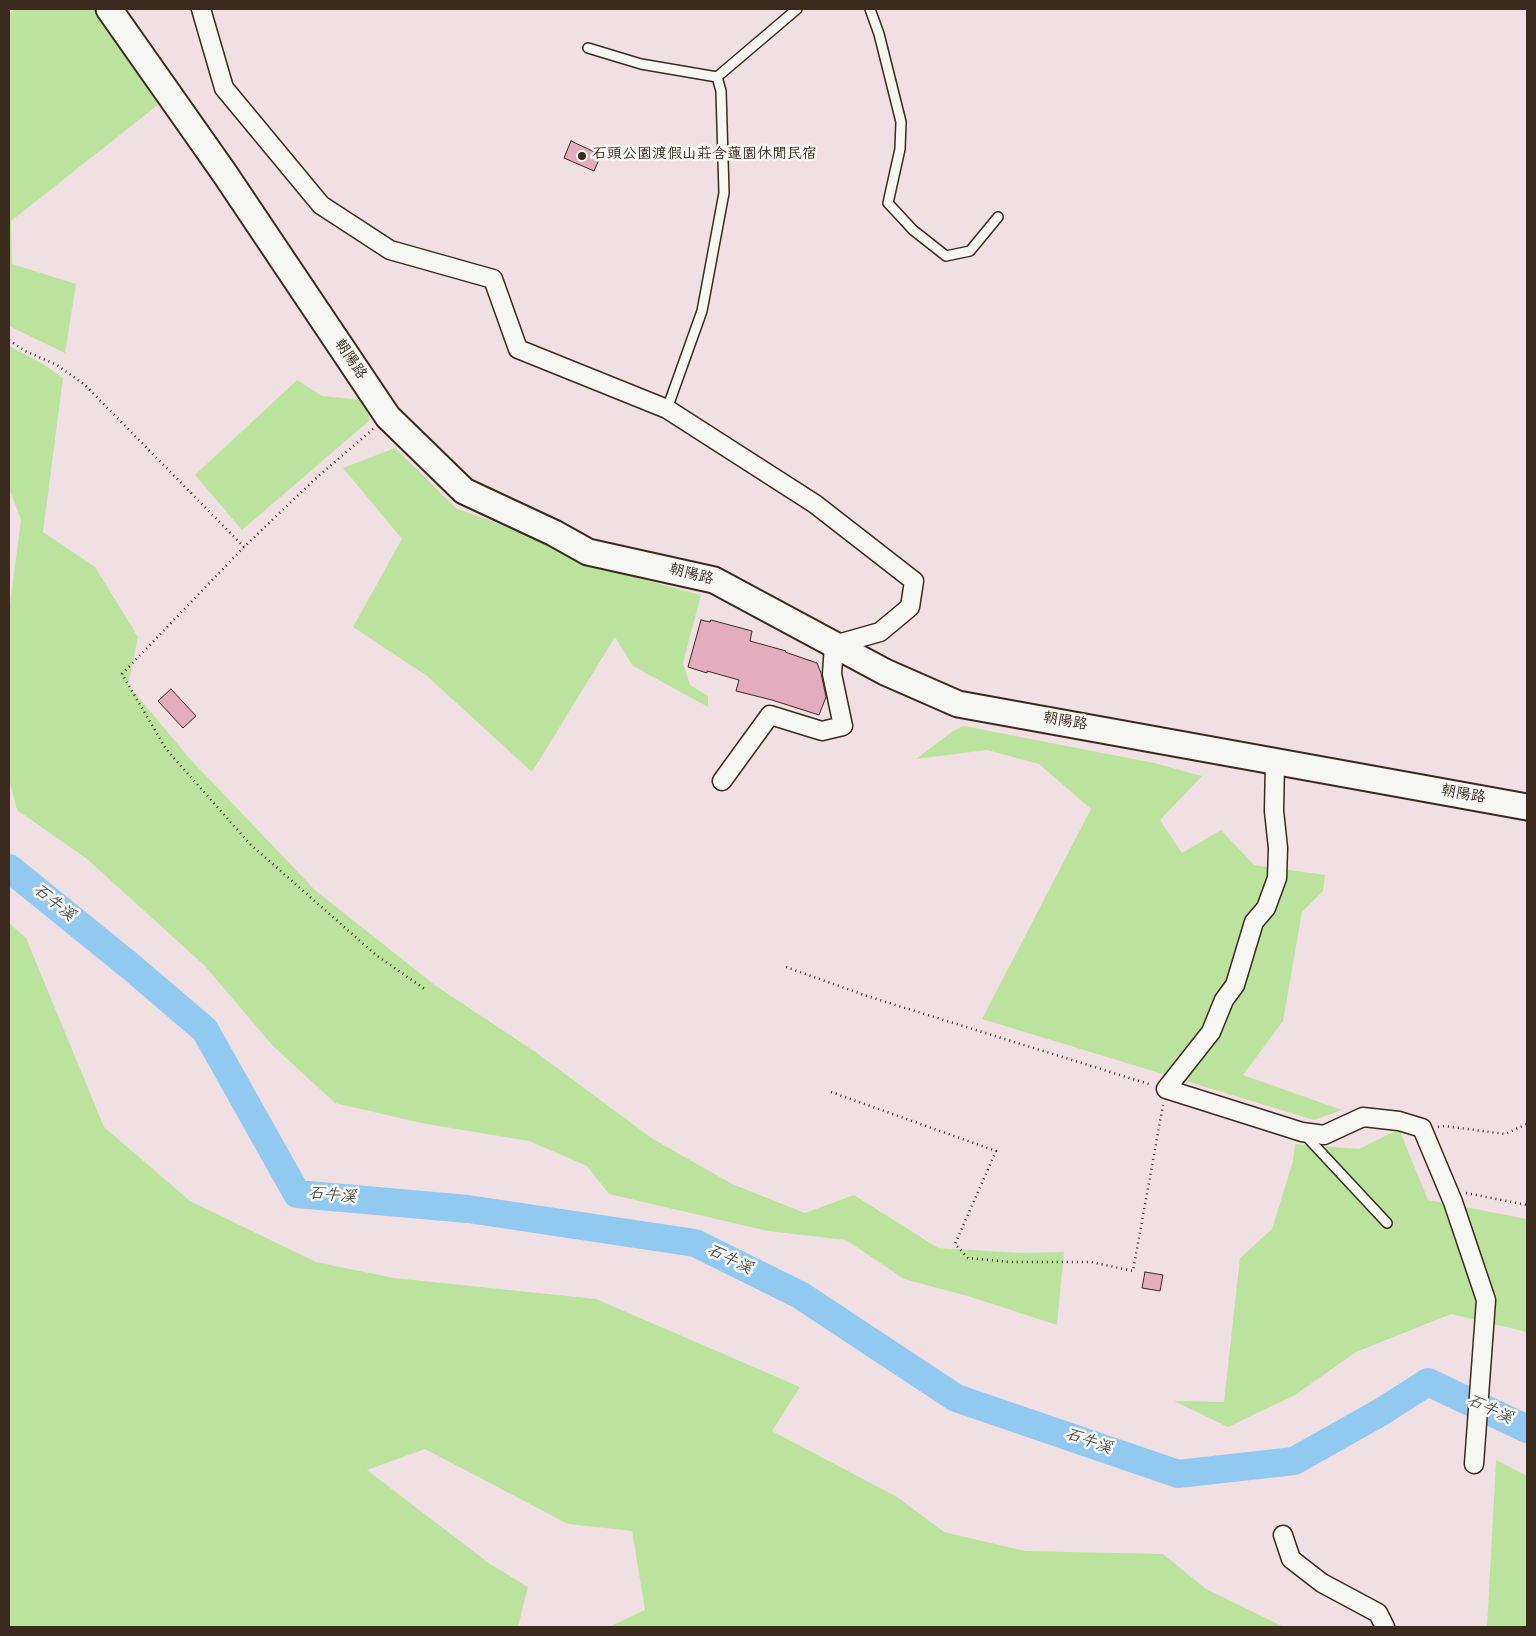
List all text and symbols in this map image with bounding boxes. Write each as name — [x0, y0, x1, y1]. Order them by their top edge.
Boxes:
place label: 石頭公園渡假山莊含蓮園休閒民宿 — [592, 147, 817, 165]
marker: 石頭公園渡假山莊含蓮園休閒民宿 — [576, 150, 588, 162]
street label: 朝陽路 — [329, 336, 369, 384]
street label: 朝陽路 — [667, 562, 715, 590]
street label: 朝陽路 — [1041, 710, 1089, 736]
street label: 朝陽路 — [1439, 783, 1487, 809]
water label: 石牛溪 — [28, 881, 78, 927]
water label: 石牛溪 — [307, 1185, 357, 1209]
water label: 石牛溪 — [703, 1242, 755, 1280]
water label: 石牛溪 — [1463, 1392, 1515, 1430]
water label: 石牛溪 — [1062, 1426, 1114, 1460]

